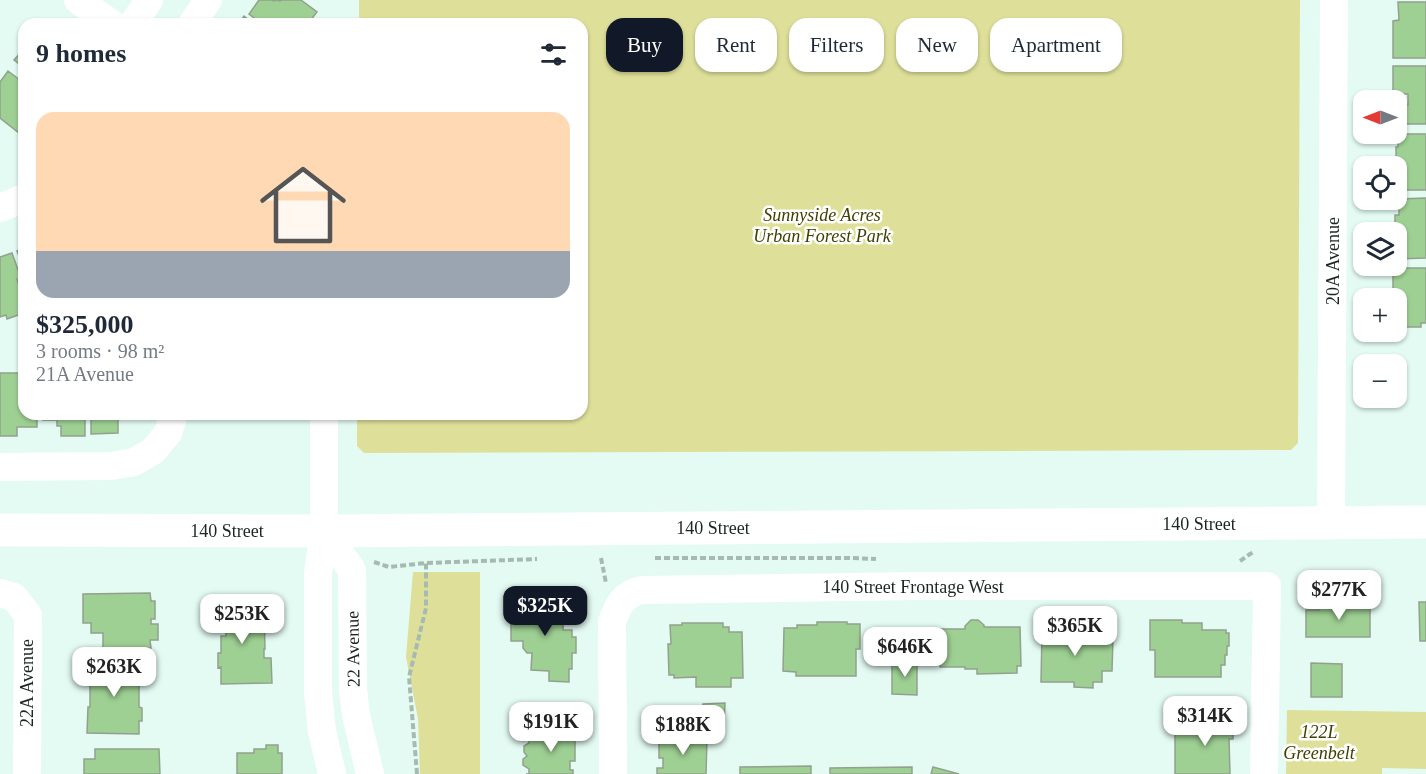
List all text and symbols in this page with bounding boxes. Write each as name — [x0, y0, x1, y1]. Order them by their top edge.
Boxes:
chip: Buy — [606, 18, 683, 72]
chip: Rent — [695, 18, 777, 72]
chip: Filters — [789, 18, 884, 72]
chip: New — [896, 18, 978, 72]
chip: Apartment — [990, 18, 1122, 72]
icon: filters — [537, 38, 570, 71]
text: 9 homes — [36, 39, 126, 68]
north arrow — [1353, 90, 1407, 144]
map controls — [1353, 90, 1407, 408]
icon: home — [249, 151, 357, 259]
button: locate — [1353, 156, 1407, 210]
park label: Sunnyside Acres Urban Forest Park — [753, 205, 892, 246]
street label: 20A Avenue — [1323, 217, 1343, 305]
button: layers — [1353, 222, 1407, 276]
button: + — [1353, 288, 1407, 342]
text: $325,000 — [36, 310, 134, 339]
text: 3 rooms · 98 m² — [36, 340, 164, 362]
button: − — [1353, 354, 1407, 408]
text: 21A Avenue — [36, 363, 134, 385]
street label: 140 Street — [1162, 514, 1236, 534]
street label: 140 Street — [676, 518, 750, 538]
street label: 140 Street — [190, 521, 264, 541]
pin: $277K — [1297, 570, 1381, 621]
street label: 140 Street Frontage West — [822, 577, 1004, 597]
text: $277K — [1311, 578, 1367, 600]
pin: $325K — [503, 586, 587, 637]
pin: $253K — [200, 594, 284, 645]
text: $325K — [517, 594, 573, 616]
text: $253K — [214, 602, 270, 624]
pin: $365K — [1033, 606, 1117, 657]
street label: 22 Avenue — [342, 611, 364, 687]
text: $365K — [1047, 614, 1103, 636]
pin: $646K — [863, 627, 947, 678]
text: $646K — [877, 635, 933, 657]
street label: 22A Avenue — [17, 639, 37, 727]
pin: $263K — [72, 647, 156, 698]
text: $263K — [86, 655, 142, 677]
pin: $314K — [1163, 696, 1247, 747]
pin: $191K — [509, 702, 593, 753]
text: $314K — [1177, 704, 1233, 726]
pin: $188K — [641, 705, 725, 756]
text: $191K — [523, 710, 579, 732]
text: $188K — [655, 713, 711, 735]
park label: 122L Greenbelt — [1283, 722, 1356, 763]

